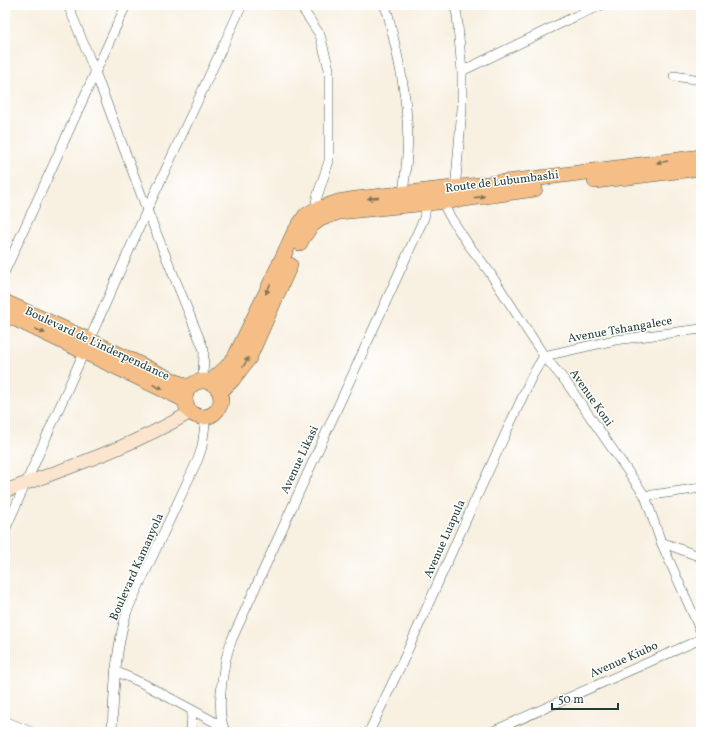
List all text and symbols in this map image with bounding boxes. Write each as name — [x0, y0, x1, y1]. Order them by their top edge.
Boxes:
one-way arrow — [656, 159, 668, 165]
street label: Route de Lubumbashi — [444, 167, 560, 197]
one-way arrow — [367, 194, 379, 201]
one-way arrow — [473, 194, 485, 200]
one-way arrow — [265, 283, 271, 294]
street label: Boulevard de L'inderpendance — [22, 303, 172, 385]
street label: Avenue Tshangalece — [567, 313, 674, 347]
one-way arrow — [35, 328, 46, 334]
one-way arrow — [242, 357, 249, 368]
street label: Avenue Koni — [565, 366, 617, 430]
one-way arrow — [152, 384, 163, 390]
street label: Avenue Likasi — [277, 423, 323, 497]
street label: Avenue Luapula — [421, 497, 469, 581]
street label: Boulevard Kamanyola — [106, 511, 168, 623]
street label: Avenue Kiubo — [587, 638, 661, 682]
scale bar — [552, 685, 618, 711]
text: 50 m — [558, 692, 584, 708]

